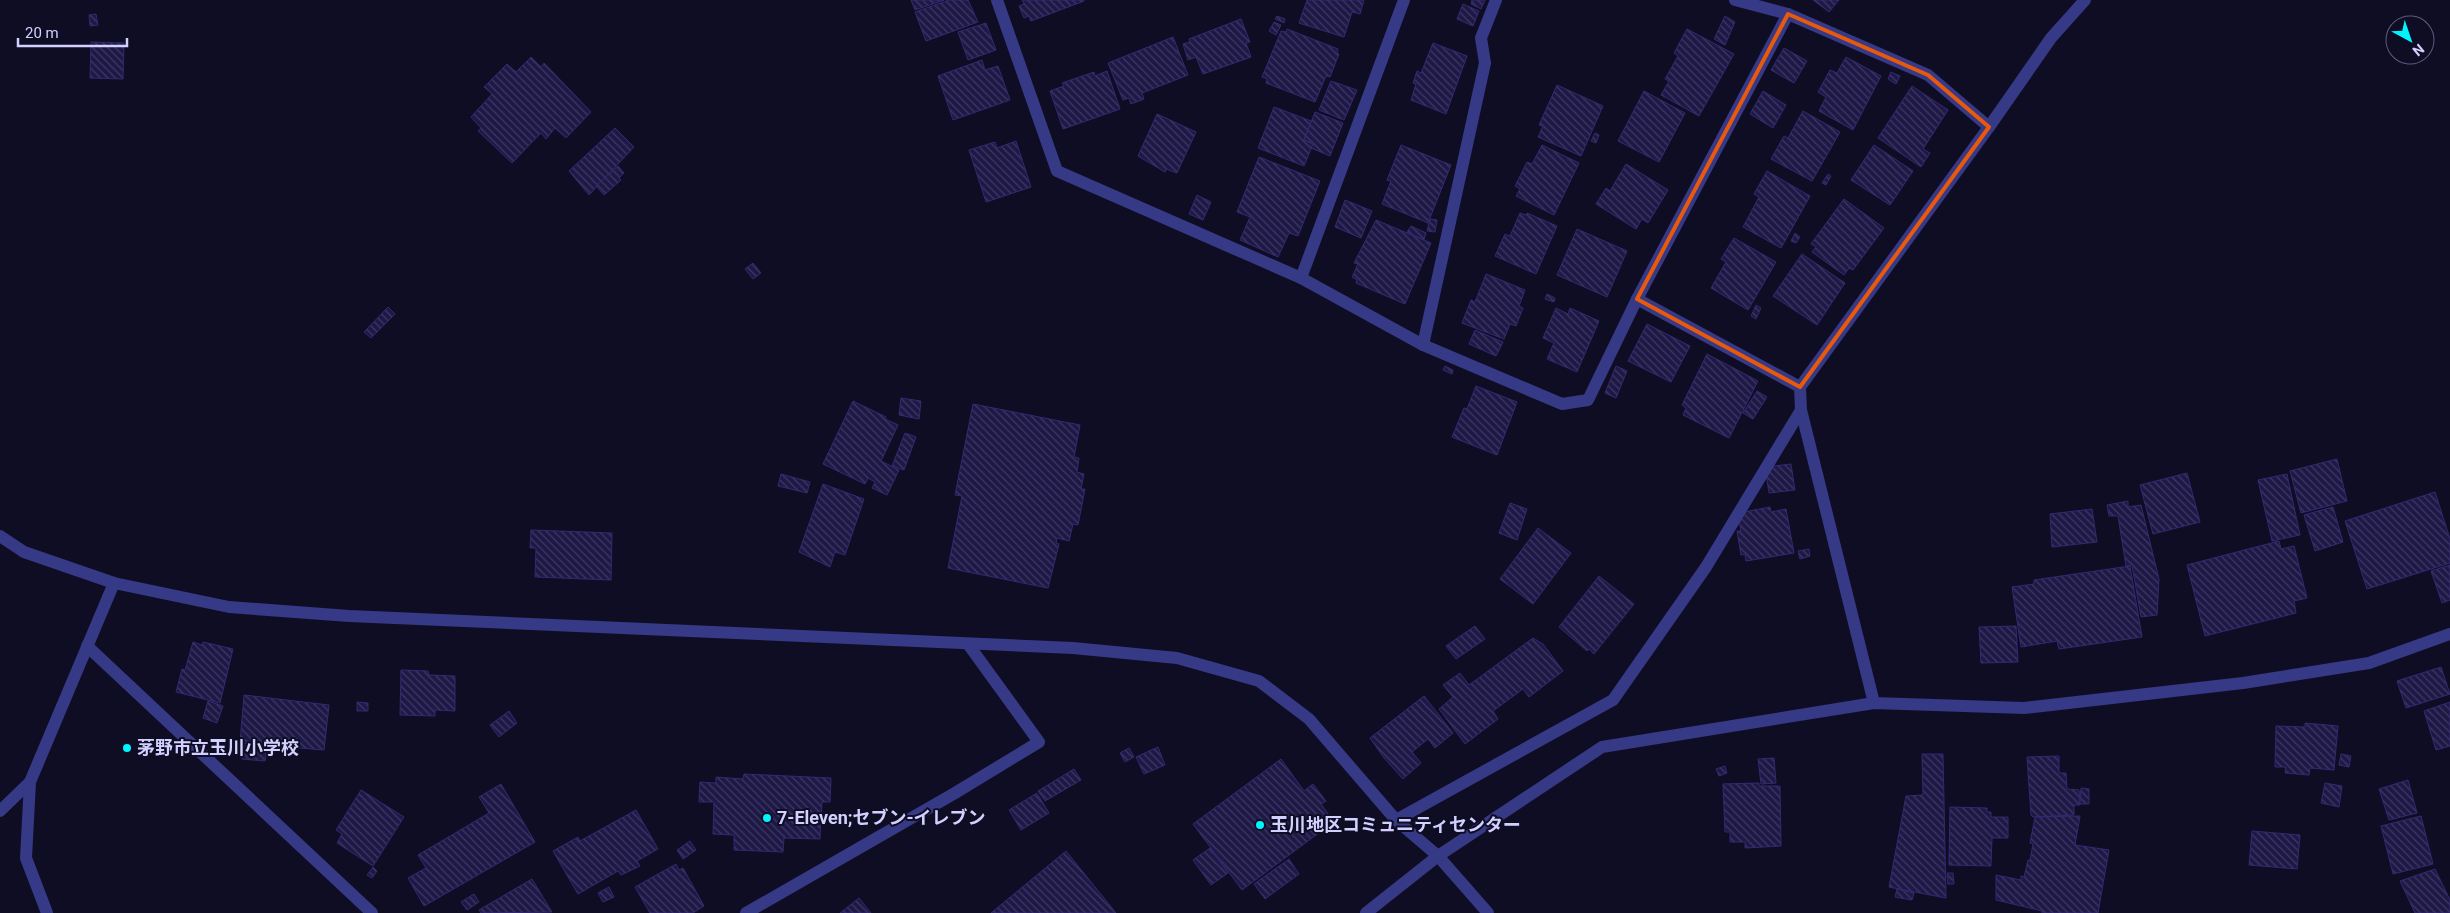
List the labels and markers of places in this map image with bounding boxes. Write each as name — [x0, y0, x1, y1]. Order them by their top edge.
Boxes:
place label: 茅野市立玉川小学校 — [137, 737, 299, 758]
marker: 茅野市立玉川小学校 — [121, 742, 133, 754]
place label: 7-Eleven;セブン-イレブン — [777, 807, 986, 828]
marker: 7-Eleven;セブン-イレブン — [761, 812, 773, 824]
place label: 玉川地区コミュニティセンター — [1270, 814, 1521, 835]
marker: 玉川地区コミュニティセンター — [1254, 819, 1266, 831]

